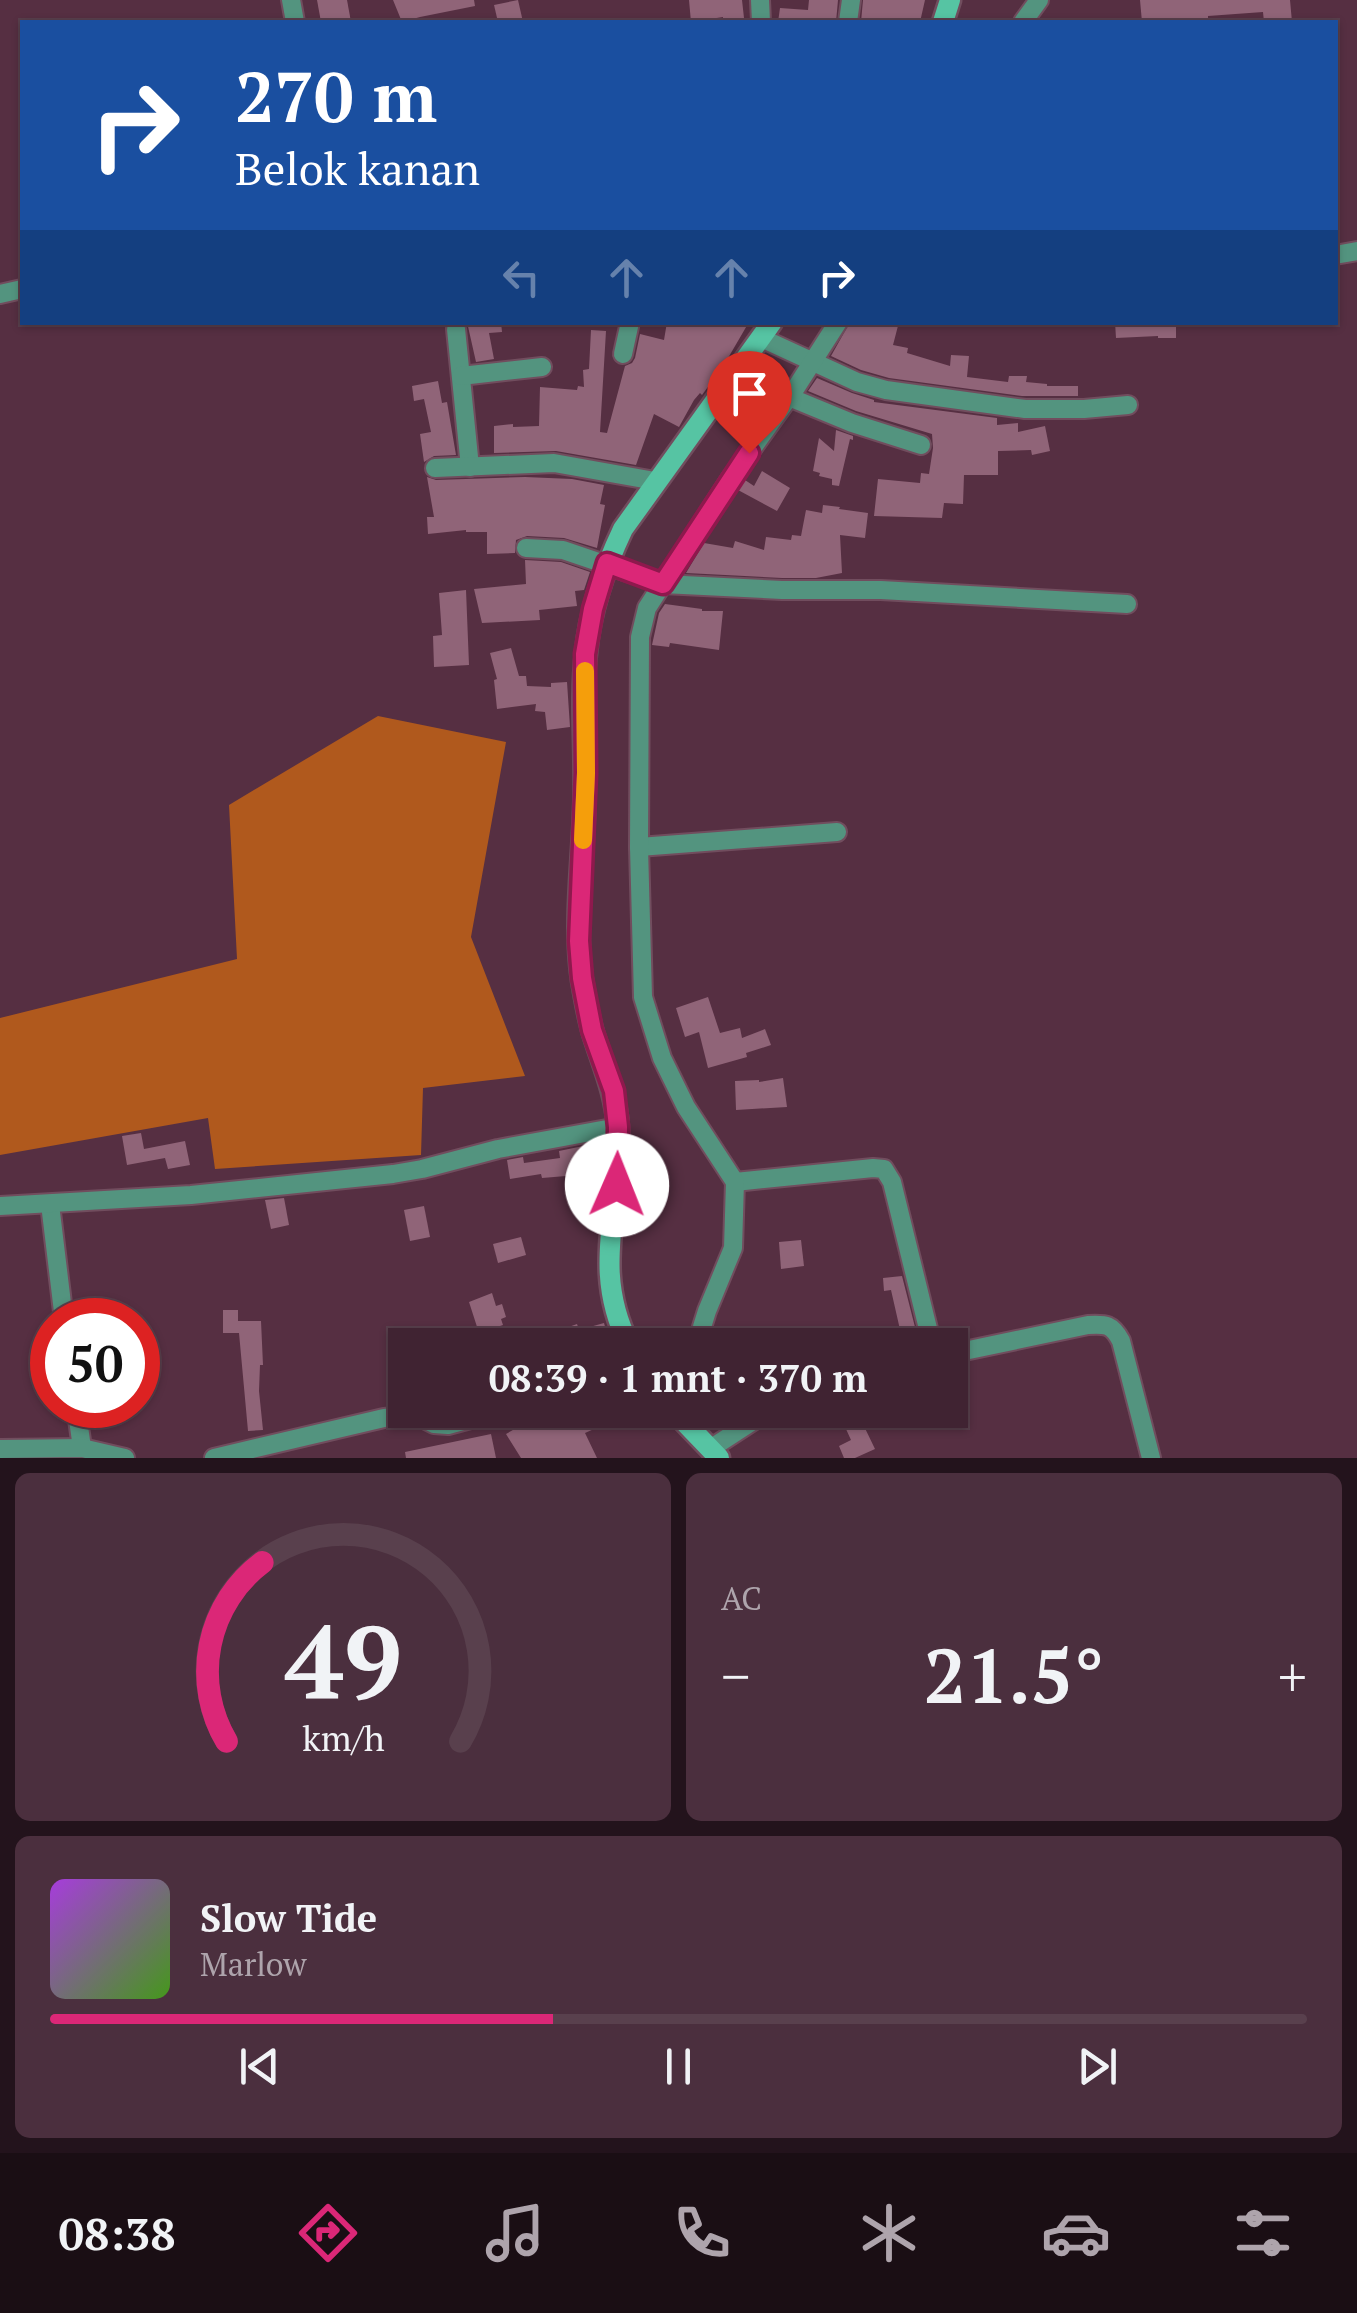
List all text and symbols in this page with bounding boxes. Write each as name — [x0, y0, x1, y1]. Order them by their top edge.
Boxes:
text: 270 m — [235, 49, 437, 142]
icon: right — [70, 60, 200, 190]
text: Belok kanan — [235, 138, 480, 198]
icon: left — [494, 250, 549, 305]
icon: ahead — [599, 250, 654, 305]
icon: ahead — [704, 250, 759, 305]
icon: right — [809, 250, 864, 305]
pin — [707, 351, 792, 454]
icon: arrive — [722, 366, 777, 421]
position arrow — [565, 1133, 669, 1237]
speed limit sign: 50 — [30, 1298, 160, 1428]
text: 08:39 · 1 mnt · 370 m — [489, 1353, 867, 1403]
text: AC — [721, 1577, 762, 1619]
text: 49 — [284, 1591, 402, 1729]
text: 21.5° — [924, 1625, 1104, 1724]
text: − — [721, 1639, 750, 1712]
text: + — [1278, 1639, 1307, 1712]
text: km/h — [302, 1714, 384, 1761]
text: Slow Tide — [200, 1893, 377, 1943]
text: Marlow — [200, 1943, 306, 1985]
icon: previous — [232, 2039, 287, 2094]
icon: pause — [651, 2039, 706, 2094]
icon: next — [1070, 2039, 1125, 2094]
icon: directions — [293, 2198, 363, 2268]
icon: music — [480, 2198, 550, 2268]
icon: phone — [667, 2198, 737, 2268]
icon: climate — [854, 2198, 924, 2268]
icon: car — [1041, 2198, 1111, 2268]
icon: filters — [1228, 2198, 1298, 2268]
text: 08:38 — [59, 2203, 176, 2263]

